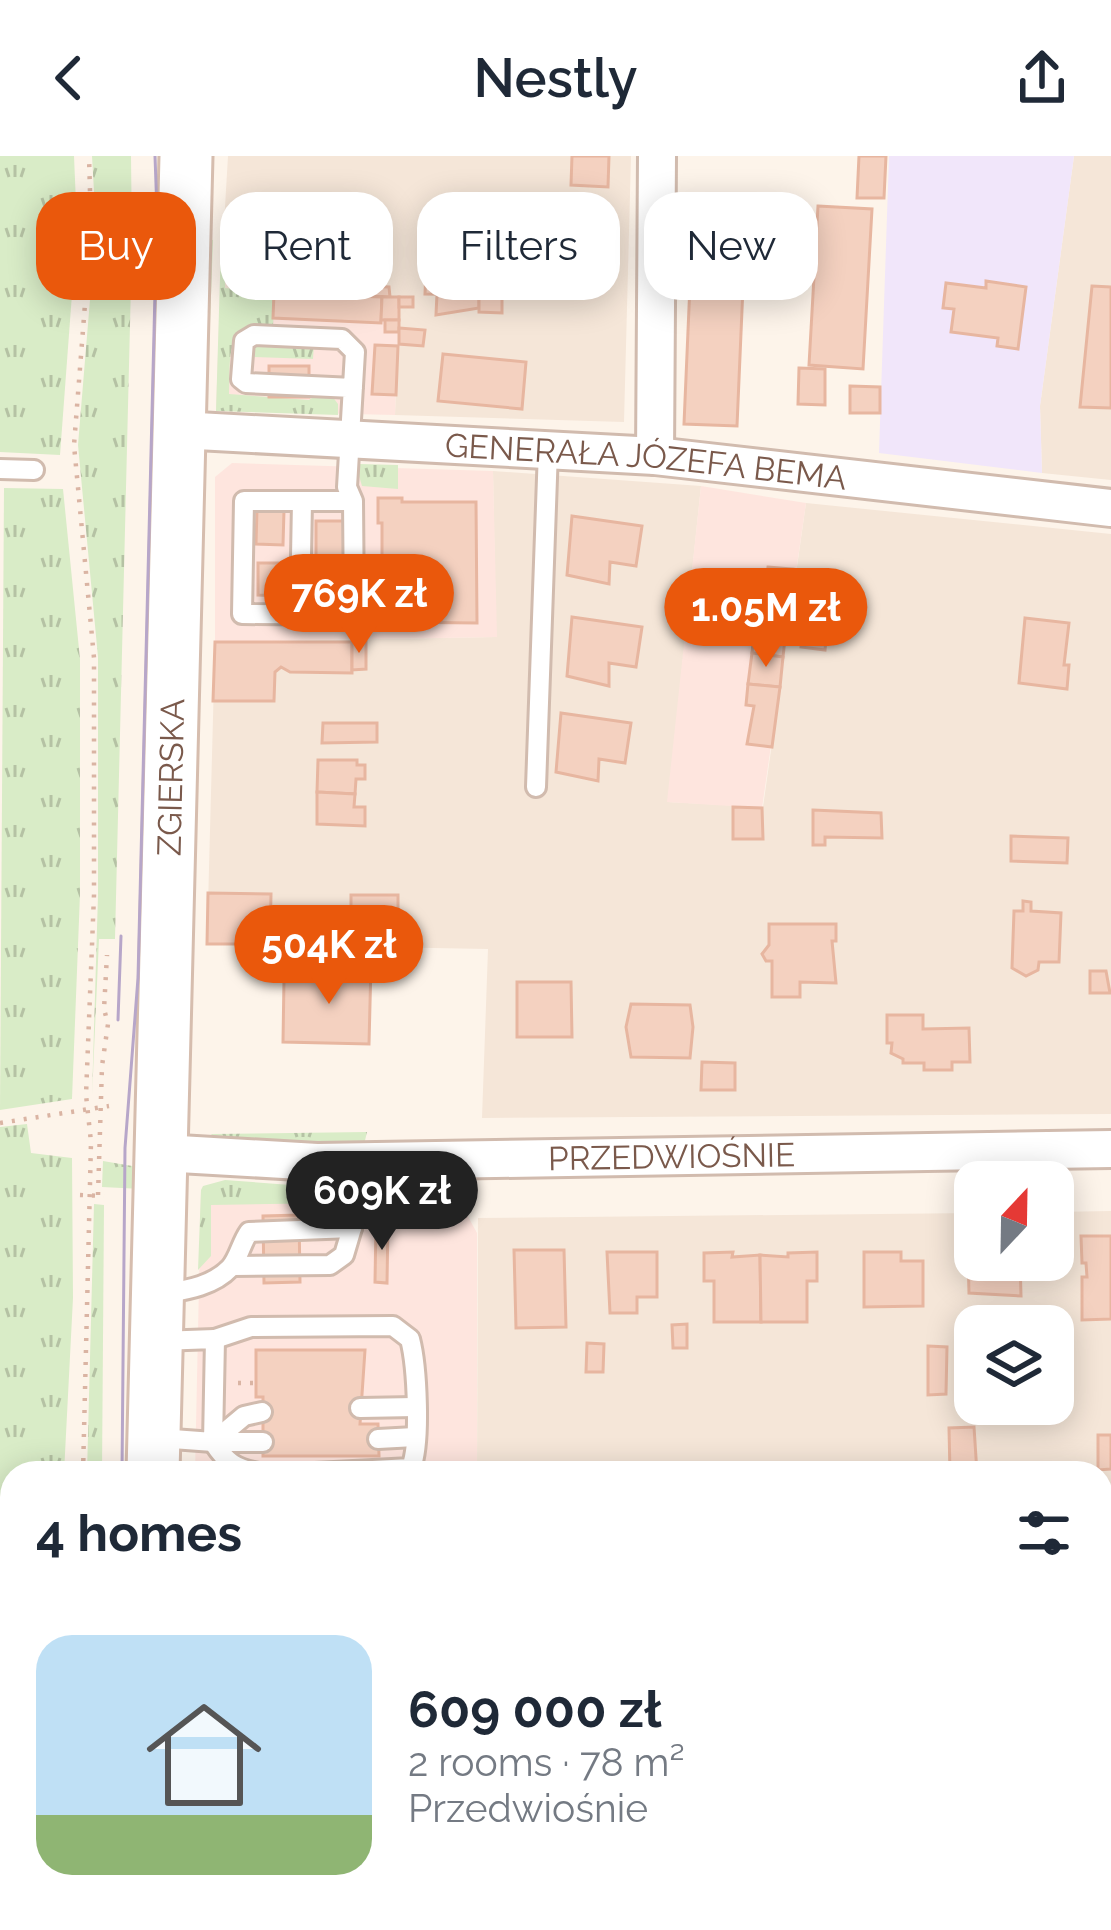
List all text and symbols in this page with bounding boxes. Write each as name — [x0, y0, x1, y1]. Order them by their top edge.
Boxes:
icon: back — [36, 45, 102, 111]
icon: share — [1009, 45, 1075, 111]
text: Nestly — [474, 46, 637, 110]
chip: Buy — [36, 192, 196, 300]
chip: Rent — [220, 192, 393, 300]
chip: Filters — [417, 192, 620, 300]
chip: New — [644, 192, 818, 300]
street label: GENERAŁA JÓZEFA BEMA — [444, 426, 849, 498]
pin: 769K zł — [248, 554, 470, 656]
pin: 1.05M zł — [642, 568, 890, 670]
text: 769K zł — [291, 570, 427, 616]
text: 1.05M zł — [691, 584, 841, 630]
street label: ZGIERSKA — [149, 698, 192, 856]
pin: 504K zł — [218, 905, 440, 1007]
text: 504K zł — [261, 921, 397, 967]
street label: PRZEDWIOŚNIE — [548, 1135, 796, 1178]
pin: 609K zł — [271, 1151, 493, 1253]
north arrow — [954, 1161, 1074, 1281]
map controls — [954, 1161, 1074, 1425]
text: 609K zł — [313, 1167, 451, 1213]
button: layers — [954, 1305, 1074, 1425]
icon: filters — [1011, 1500, 1077, 1566]
text: 4 homes — [36, 1503, 242, 1563]
text: 609 000 zł — [408, 1679, 661, 1739]
icon: home — [132, 1683, 276, 1827]
text: 2 rooms · 78 m² — [408, 1739, 685, 1785]
text: Przedwiośnie — [408, 1785, 648, 1831]

